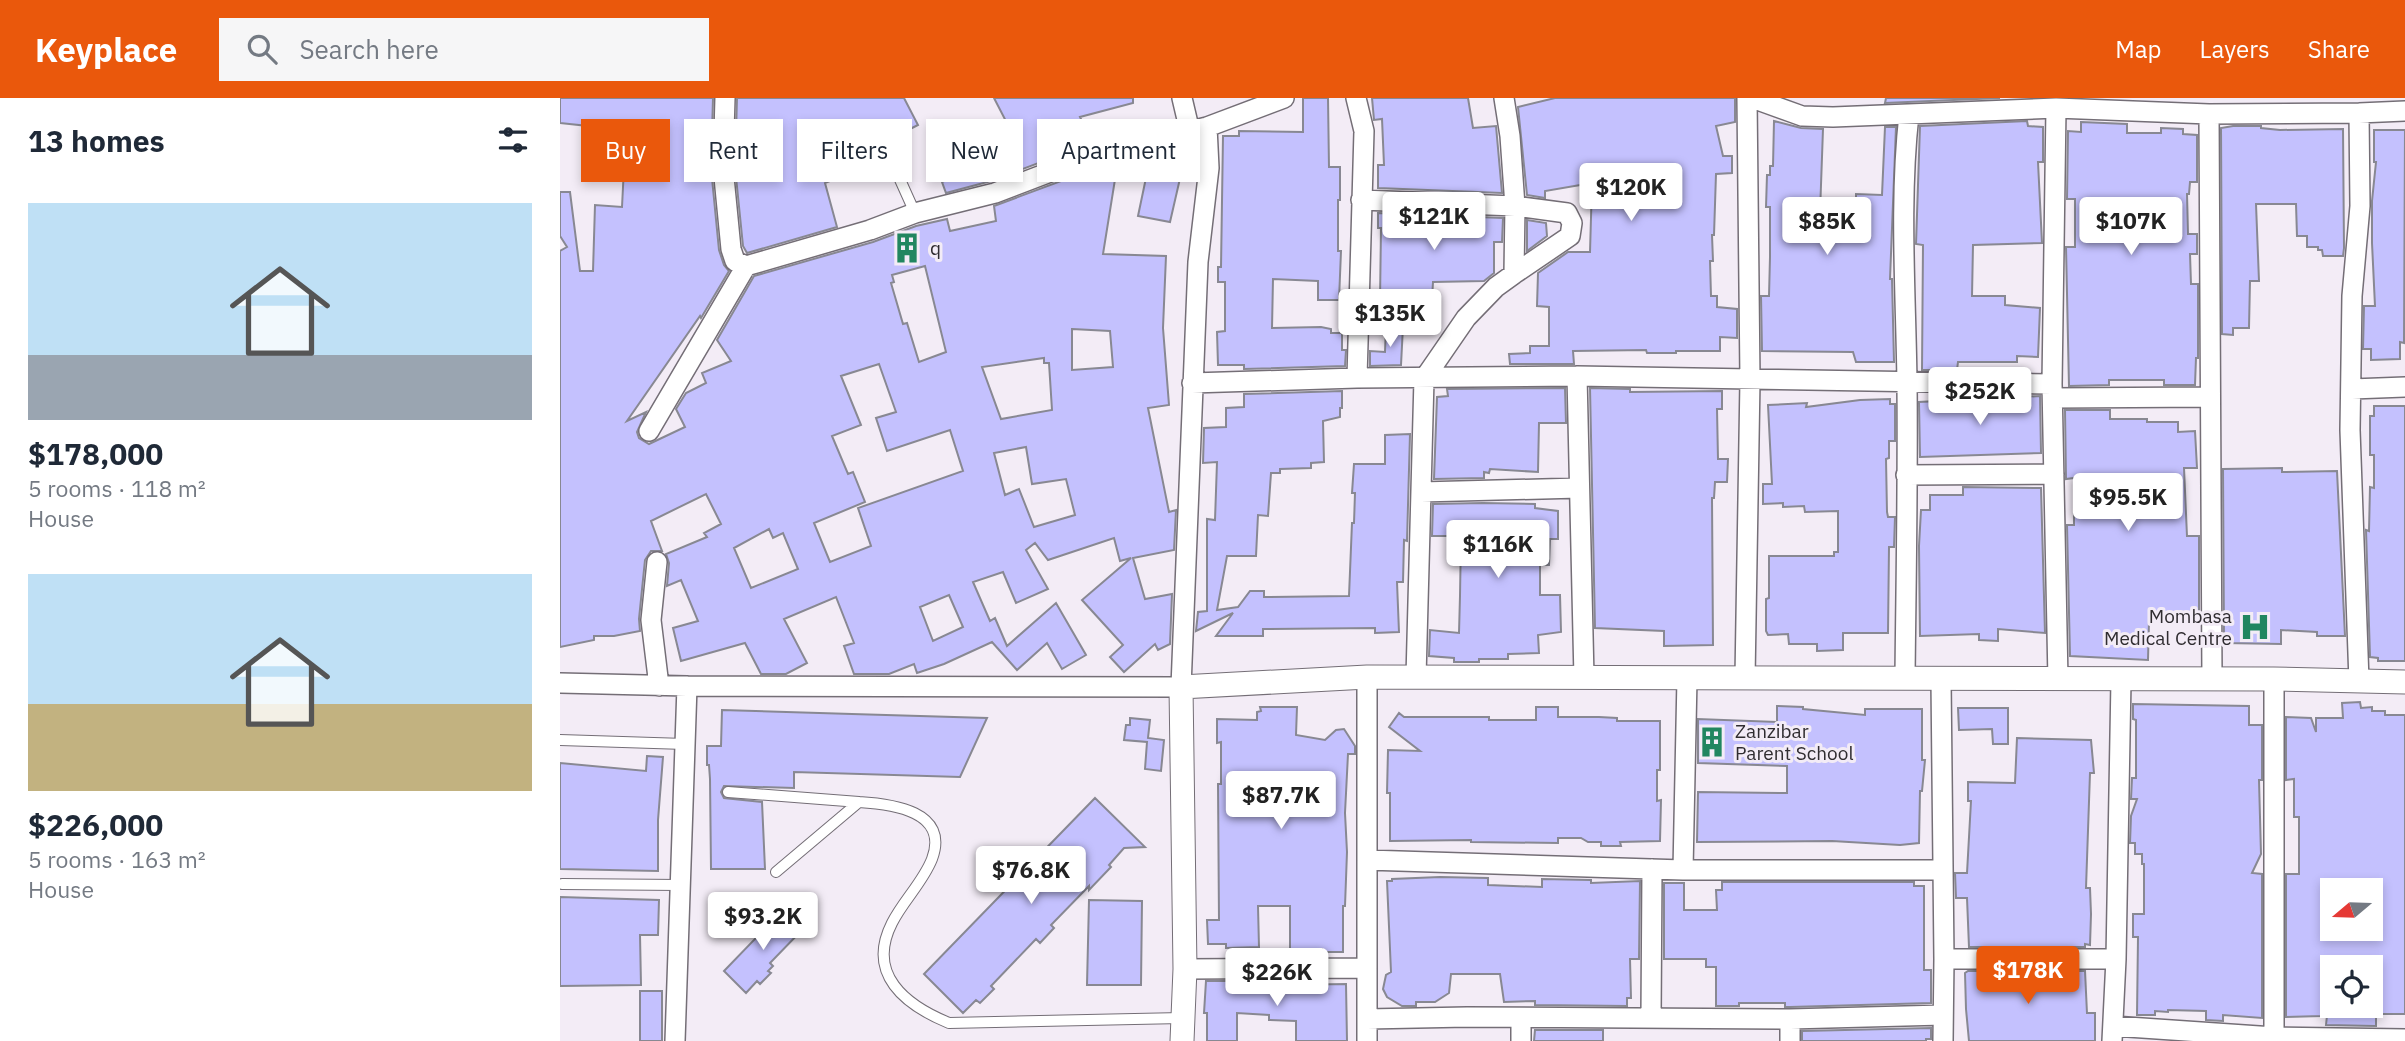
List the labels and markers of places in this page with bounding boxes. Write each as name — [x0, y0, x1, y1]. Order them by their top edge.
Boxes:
pin: $120K — [1582, 164, 1680, 223]
pin: $121K — [1385, 192, 1483, 252]
pin: $85K — [1786, 198, 1868, 257]
pin: $107K — [2082, 198, 2180, 257]
building icon: q — [890, 231, 924, 265]
place label: q — [930, 236, 941, 260]
pin: $135K — [1341, 289, 1439, 349]
pin: $252K — [1931, 368, 2029, 427]
pin: $95.5K — [2071, 474, 2185, 533]
pin: $116K — [1449, 520, 1547, 580]
place label: Mombasa Medical Centre — [2104, 604, 2232, 650]
hospital icon: Mombasa Medical Centre — [2238, 610, 2272, 644]
place label: Zanzibar Parent School — [1735, 719, 1854, 765]
building icon: Zanzibar Parent School — [1695, 725, 1729, 759]
pin: $87.7K — [1224, 772, 1338, 831]
pin: $76.8K — [974, 846, 1088, 906]
pin: $93.2K — [706, 892, 820, 952]
pin: $178K — [1979, 946, 2077, 1006]
pin: $226K — [1228, 948, 1326, 1008]

